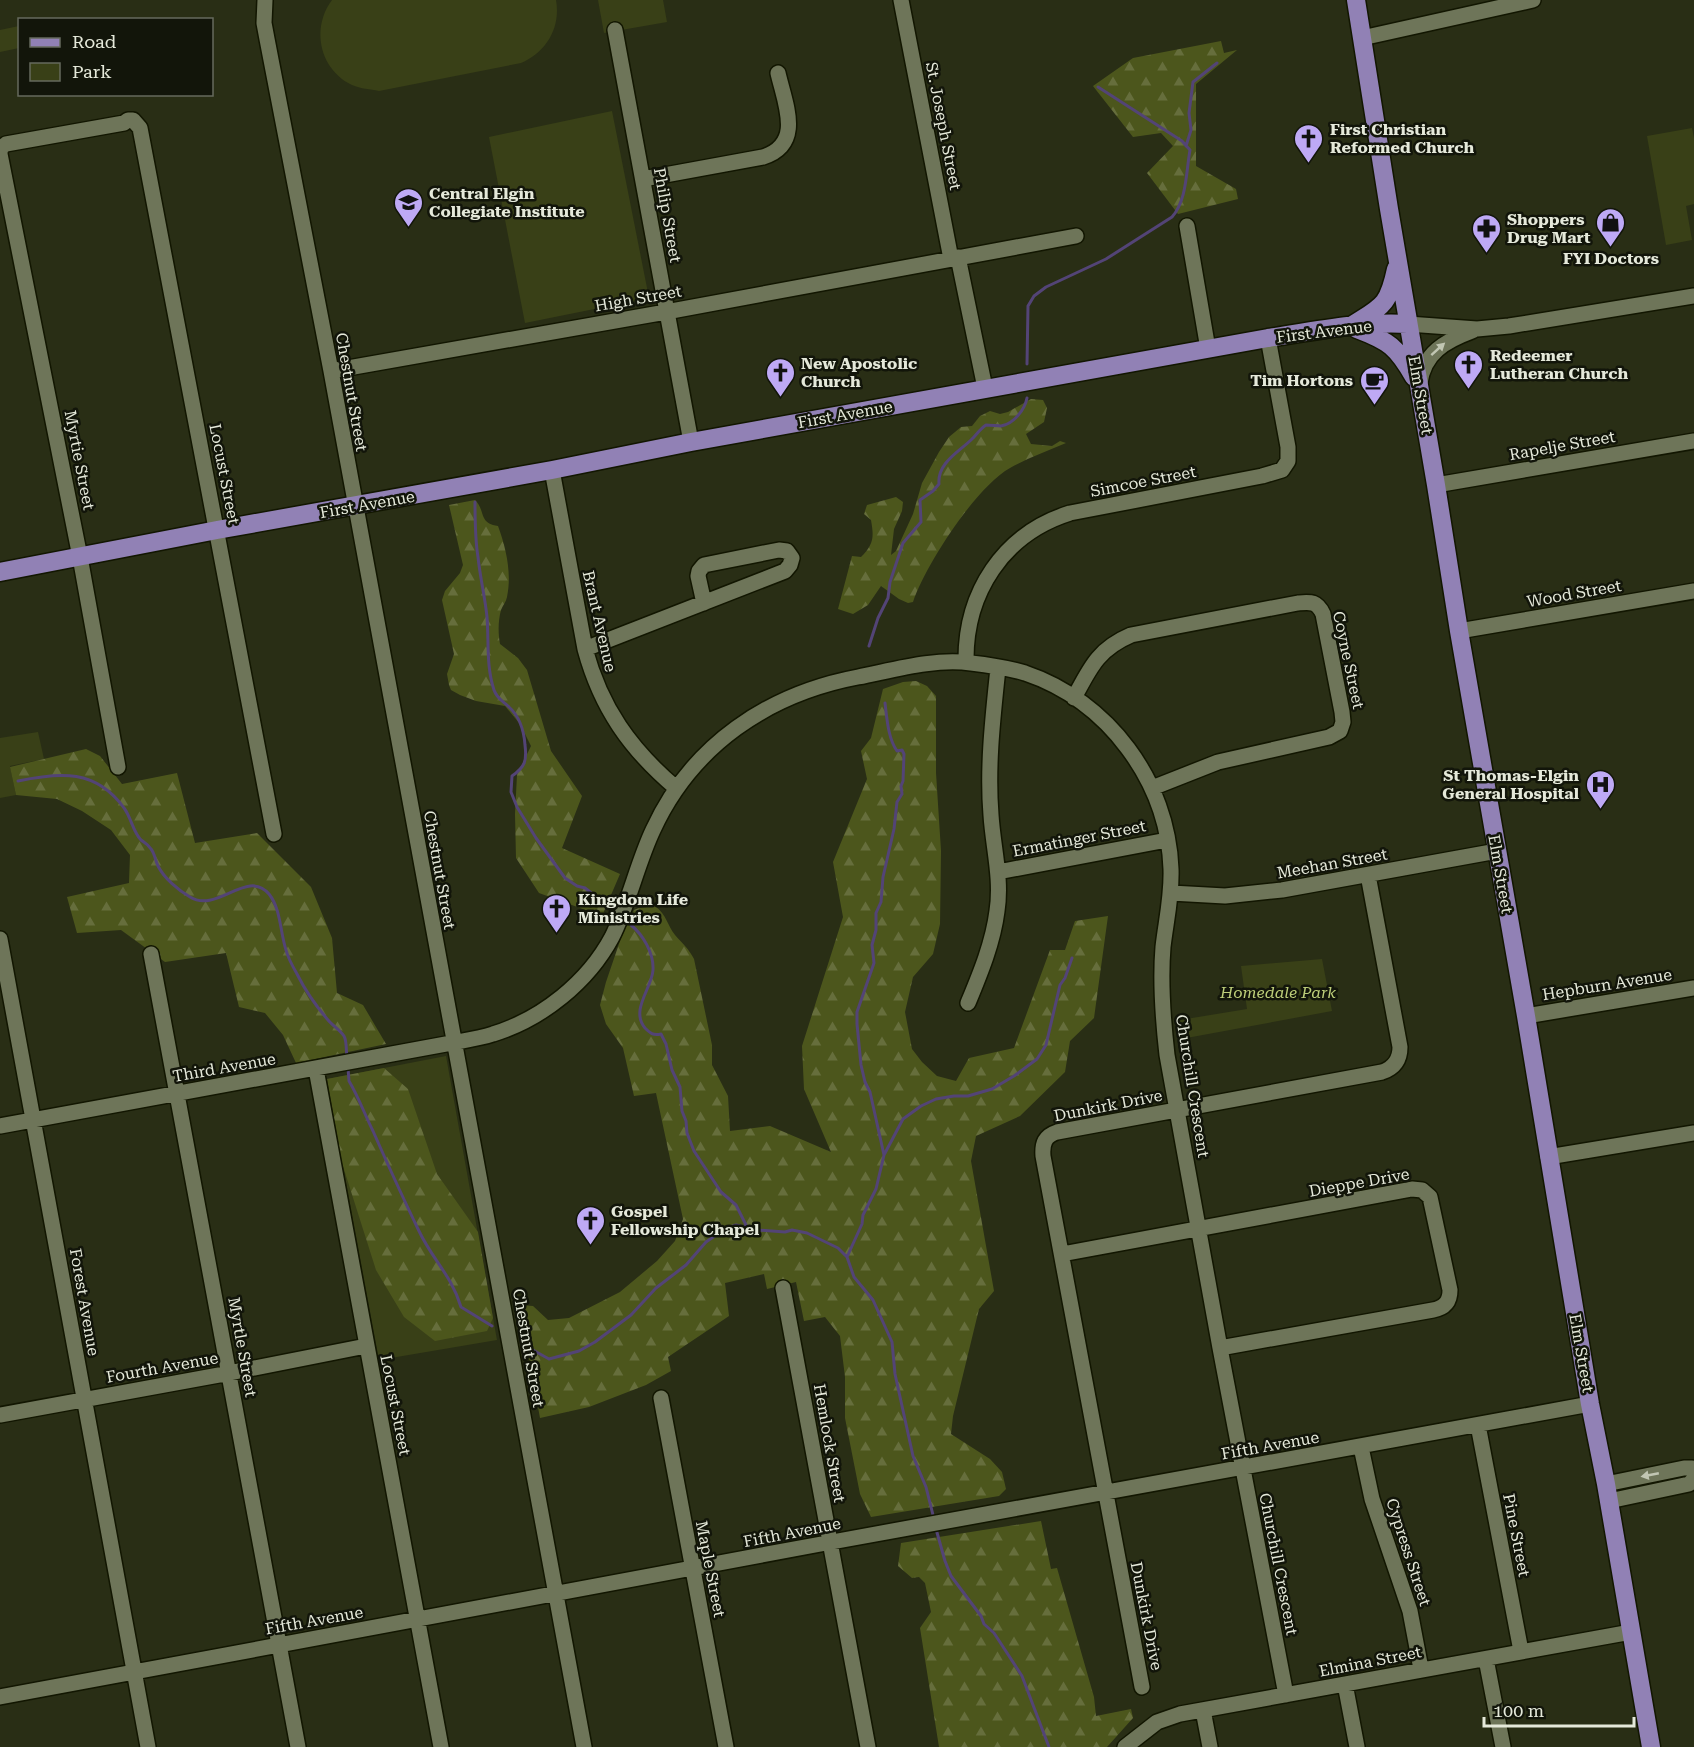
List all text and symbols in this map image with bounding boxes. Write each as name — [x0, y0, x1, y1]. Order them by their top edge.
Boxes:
legend — [18, 18, 213, 96]
text: Road — [72, 31, 117, 52]
street label: St. Joseph Street — [922, 60, 965, 192]
text: Park — [72, 61, 112, 82]
place label: First Christian Reformed Church — [1330, 120, 1475, 157]
church icon: First Christian Reformed Church — [1293, 122, 1325, 164]
street label: Philip Street — [650, 166, 685, 264]
place label: Central Elgin Collegiate Institute — [429, 184, 585, 221]
school or university icon: Central Elgin Collegiate Institute — [392, 186, 424, 228]
shop icon: FYI Doctors — [1595, 206, 1627, 248]
place label: Shoppers Drug Mart — [1507, 210, 1591, 247]
pharmacy icon: Shoppers Drug Mart — [1470, 212, 1502, 254]
place label: FYI Doctors — [1563, 249, 1659, 268]
street label: High Street — [593, 282, 683, 315]
street label: First Avenue — [1275, 316, 1373, 347]
street label: Chestnut Street — [332, 331, 371, 453]
one-way arrow — [1430, 343, 1445, 356]
place label: Redeemer Lutheran Church — [1490, 346, 1628, 383]
church icon: Redeemer Lutheran Church — [1453, 348, 1485, 390]
place label: New Apostolic Church — [801, 354, 917, 391]
street label: Elm Street — [1404, 354, 1437, 436]
church icon: New Apostolic Church — [764, 356, 796, 398]
cafe icon: Tim Hortons — [1358, 364, 1390, 406]
place label: Tim Hortons — [1250, 371, 1353, 390]
street label: First Avenue — [796, 397, 894, 432]
street label: Myrtie Street — [61, 409, 98, 512]
street label: Locust Street — [205, 422, 244, 526]
street label: Rapelje Street — [1508, 427, 1617, 464]
street label: Simcoe Street — [1089, 462, 1198, 501]
street label: First Avenue — [318, 487, 416, 522]
street label: Brant Avenue — [579, 569, 620, 674]
street label: Wood Street — [1525, 576, 1623, 611]
street label: Coyne Street — [1329, 609, 1368, 711]
place label: St Thomas-Elgin General Hospital — [1442, 766, 1580, 803]
hospital icon: St Thomas-Elgin General Hospital — [1584, 768, 1616, 810]
street label: Chestnut Street — [420, 809, 459, 931]
street label: Ermatinger Street — [1011, 816, 1147, 861]
street label: Elm Street — [1484, 833, 1517, 915]
street label: Meehan Street — [1275, 844, 1389, 883]
place label: Kingdom Life Ministries — [578, 890, 688, 927]
church icon: Kingdom Life Ministries — [541, 892, 573, 934]
street label: Hepburn Avenue — [1541, 965, 1673, 1004]
park label: Homedale Park — [1219, 983, 1336, 1002]
street label: Churchill Crescent — [1172, 1013, 1213, 1159]
street label: Third Avenue — [171, 1049, 277, 1086]
street label: Dunkirk Drive — [1052, 1086, 1164, 1125]
street label: Dieppe Drive — [1307, 1164, 1411, 1201]
place label: Gospel Fellowship Chapel — [611, 1202, 760, 1239]
church icon: Gospel Fellowship Chapel — [574, 1204, 606, 1246]
street label: Forest Avenue — [66, 1247, 103, 1358]
street label: Chestnut Street — [509, 1287, 548, 1409]
street label: Myrtle Street — [224, 1296, 261, 1399]
street label: Elm Street — [1565, 1312, 1598, 1394]
street label: Fourth Avenue — [105, 1348, 220, 1387]
street label: Locust Street — [376, 1353, 415, 1457]
street label: Hemlock Street — [810, 1382, 849, 1504]
street label: Fifth Avenue — [1220, 1428, 1321, 1463]
one-way arrow — [1640, 1471, 1659, 1480]
street label: Churchill Crescent — [1255, 1491, 1302, 1637]
street label: Pine Street — [1499, 1492, 1534, 1578]
street label: Cypress Street — [1382, 1496, 1435, 1608]
street label: Fifth Avenue — [742, 1514, 843, 1551]
street label: Maple Street — [692, 1519, 729, 1619]
street label: Dunkirk Drive — [1127, 1560, 1166, 1672]
street label: Fifth Avenue — [264, 1603, 365, 1638]
street label: Elmina Street — [1317, 1642, 1423, 1681]
scale bar — [1484, 1690, 1634, 1728]
text: 100 m — [1493, 1700, 1544, 1721]

